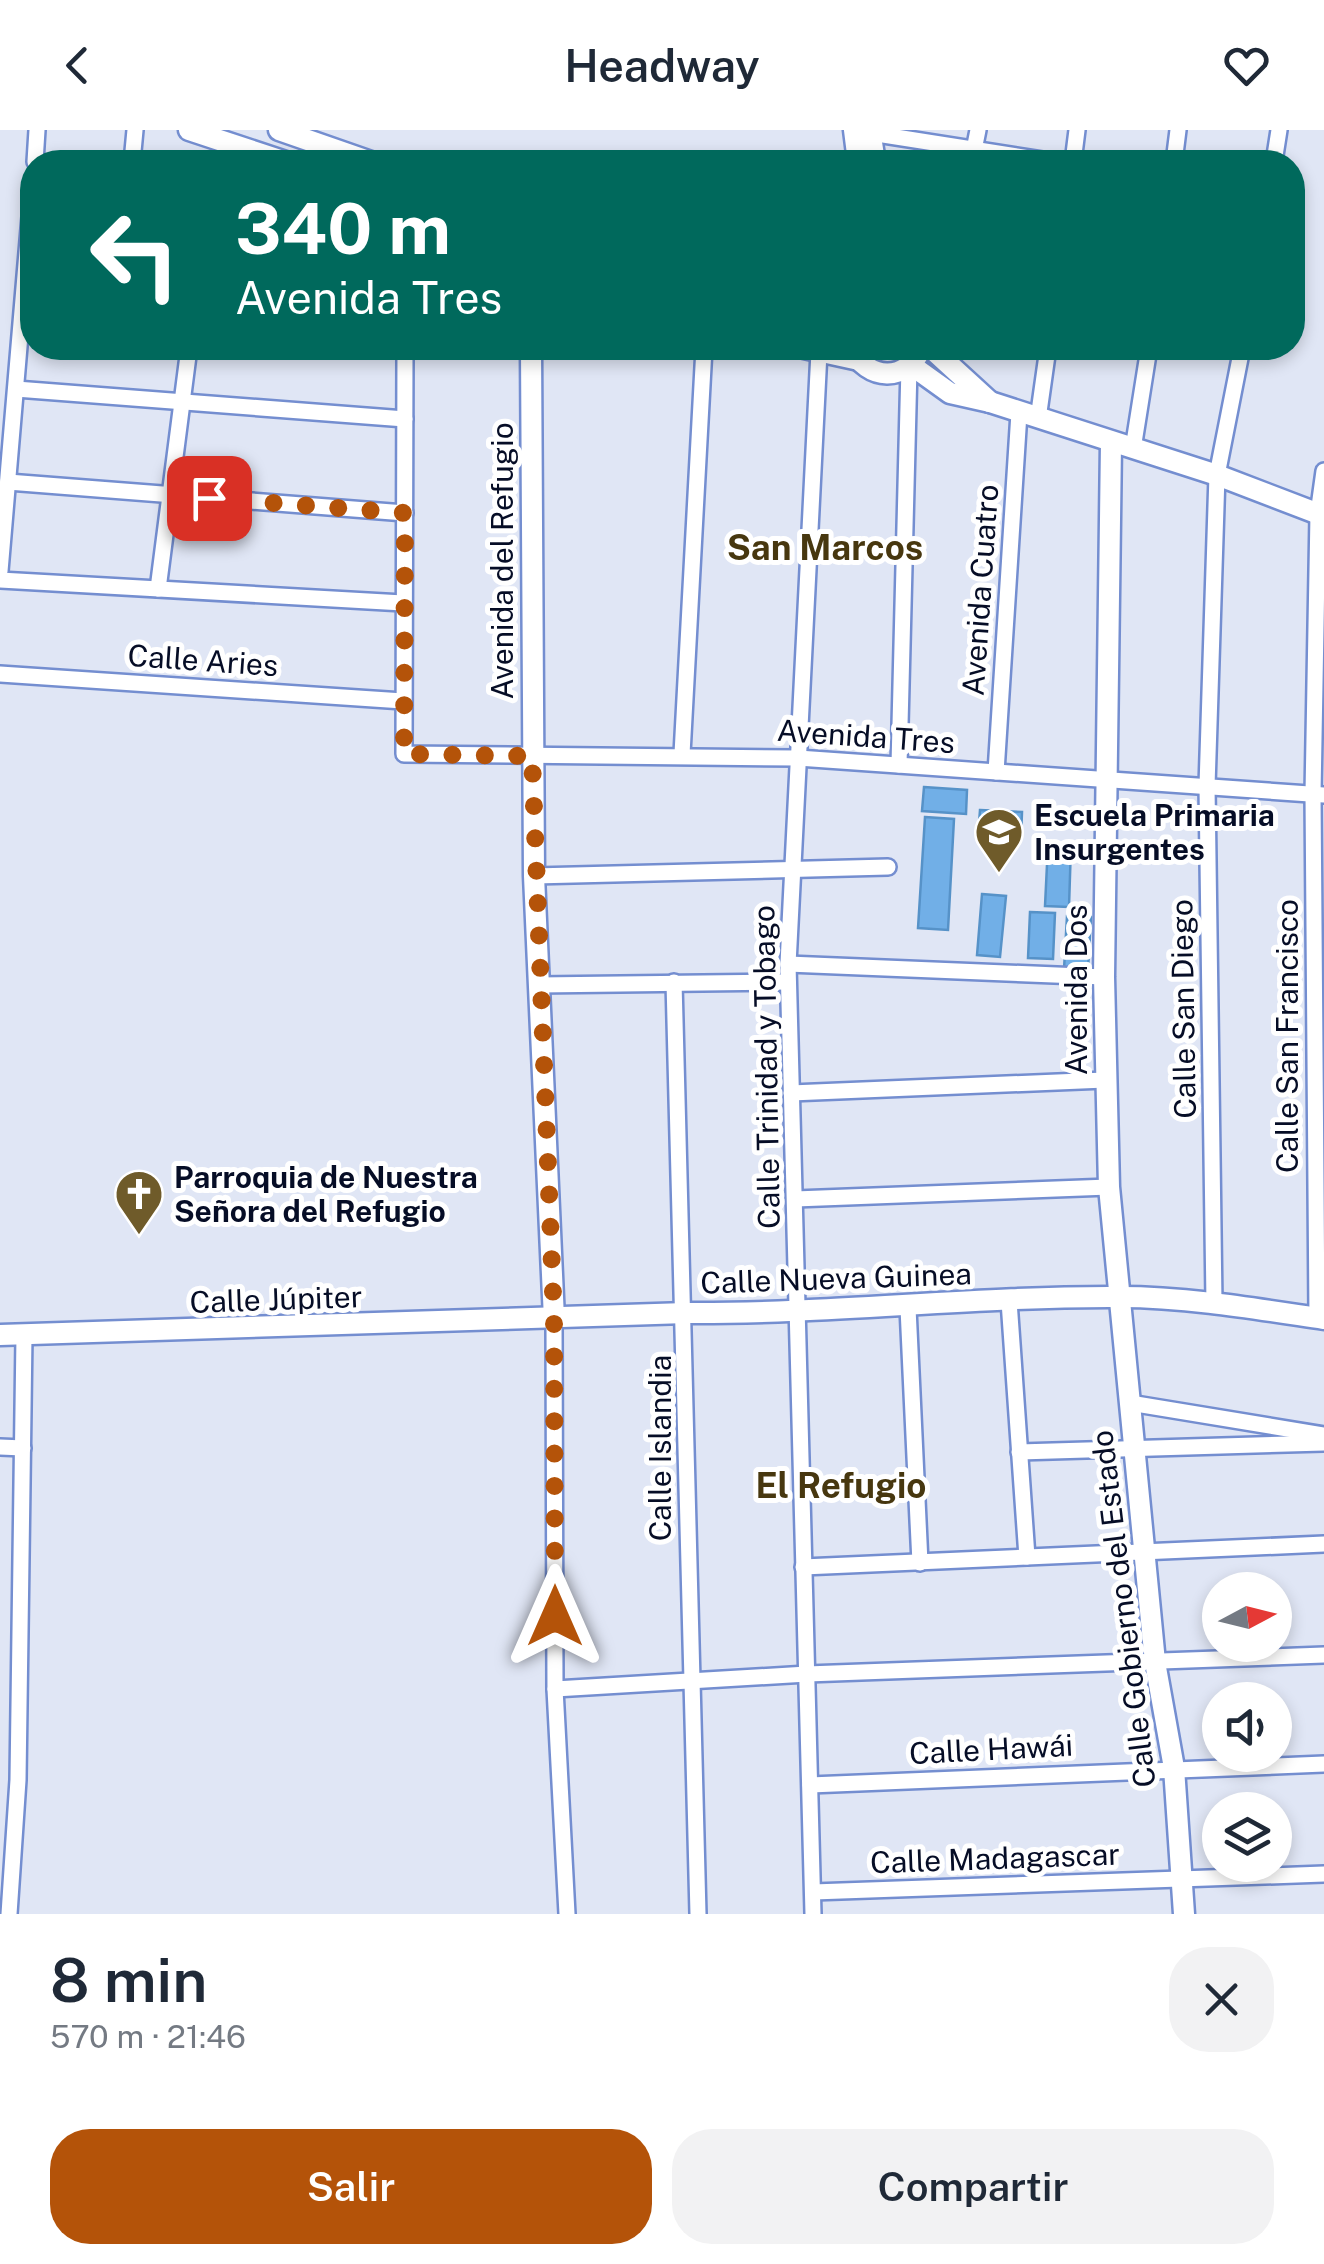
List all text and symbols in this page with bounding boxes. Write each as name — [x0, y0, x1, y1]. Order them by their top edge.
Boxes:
icon: back — [50, 38, 105, 93]
icon: heart — [1219, 38, 1274, 93]
text: Headway — [564, 39, 760, 92]
text: 340 m — [235, 187, 451, 270]
icon: left — [70, 190, 200, 320]
text: Avenida Tres — [235, 271, 502, 324]
street label: Avenida del Refugio — [484, 422, 520, 700]
pin — [167, 456, 252, 541]
icon: arrive — [182, 471, 237, 526]
street label: Avenida Cuatro — [955, 483, 1005, 697]
district label: San Marcos — [727, 527, 923, 568]
street label: Calle Aries — [127, 637, 279, 683]
street label: Avenida Tres — [776, 712, 956, 760]
place label: Escuela Primaria Insurgentes — [1034, 797, 1275, 867]
school or university icon: Escuela Primaria Insurgentes — [973, 806, 1025, 874]
street label: Calle San Diego — [1163, 899, 1203, 1119]
street label: Calle San Francisco — [1269, 899, 1305, 1173]
street label: Calle Trinidad y Tobago — [745, 905, 787, 1229]
street label: Avenida Dos — [1058, 905, 1094, 1075]
place label: Parroquia de Nuestra Señora del Refugio — [174, 1159, 478, 1229]
church icon: Parroquia de Nuestra Señora del Refugio — [113, 1168, 165, 1236]
street label: Calle Nueva Guinea — [700, 1255, 972, 1301]
street label: Calle Júpiter — [189, 1278, 363, 1320]
street label: Calle Islandia — [642, 1355, 678, 1541]
street label: Calle Gobierno del Estado — [1083, 1428, 1163, 1790]
district label: El Refugio — [756, 1465, 926, 1506]
position arrow — [503, 1564, 607, 1668]
north arrow — [1202, 1572, 1292, 1662]
map controls — [1202, 1572, 1292, 1882]
button: sound — [1202, 1682, 1292, 1772]
street label: Calle Hawái — [908, 1727, 1074, 1771]
button: layers — [1202, 1792, 1292, 1882]
street label: Calle Madagascar — [869, 1836, 1121, 1880]
text: 8 min — [50, 1945, 207, 2016]
button: close — [1169, 1947, 1274, 2052]
text: 570 m · 21:46 — [50, 2018, 246, 2055]
button: Salir — [50, 2129, 652, 2244]
button: Compartir — [672, 2129, 1274, 2244]

